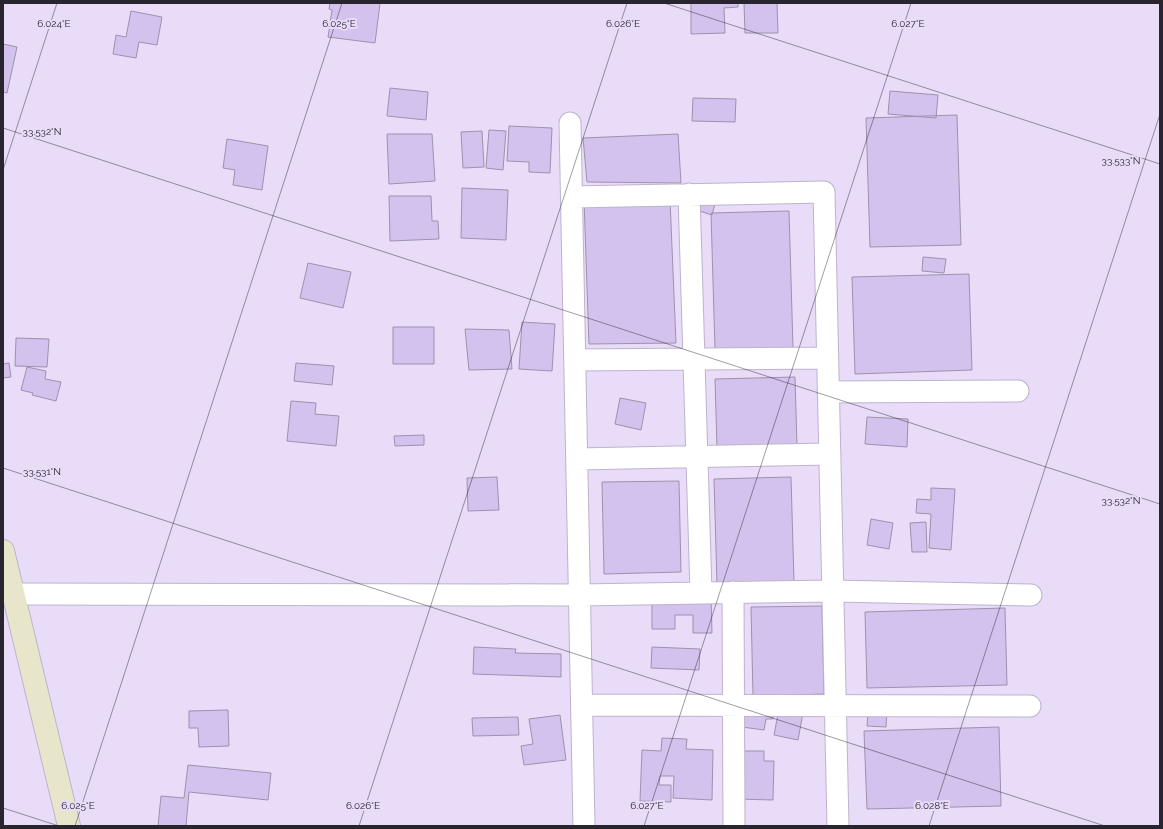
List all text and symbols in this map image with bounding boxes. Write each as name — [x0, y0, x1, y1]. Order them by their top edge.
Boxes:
text: 6.024°E — [37, 18, 71, 29]
text: 6.025°E — [322, 18, 356, 29]
text: 6.026°E — [606, 18, 640, 29]
text: 6.027°E — [891, 18, 925, 29]
text: 33.532°N — [23, 126, 61, 137]
text: 33.533°N — [1102, 155, 1140, 166]
text: 33.531°N — [23, 466, 61, 477]
text: 33.532°N — [1102, 495, 1140, 506]
text: 6.025°E — [61, 800, 95, 811]
text: 6.026°E — [346, 800, 380, 811]
text: 6.027°E — [630, 800, 664, 811]
text: 6.028°E — [915, 800, 949, 811]

